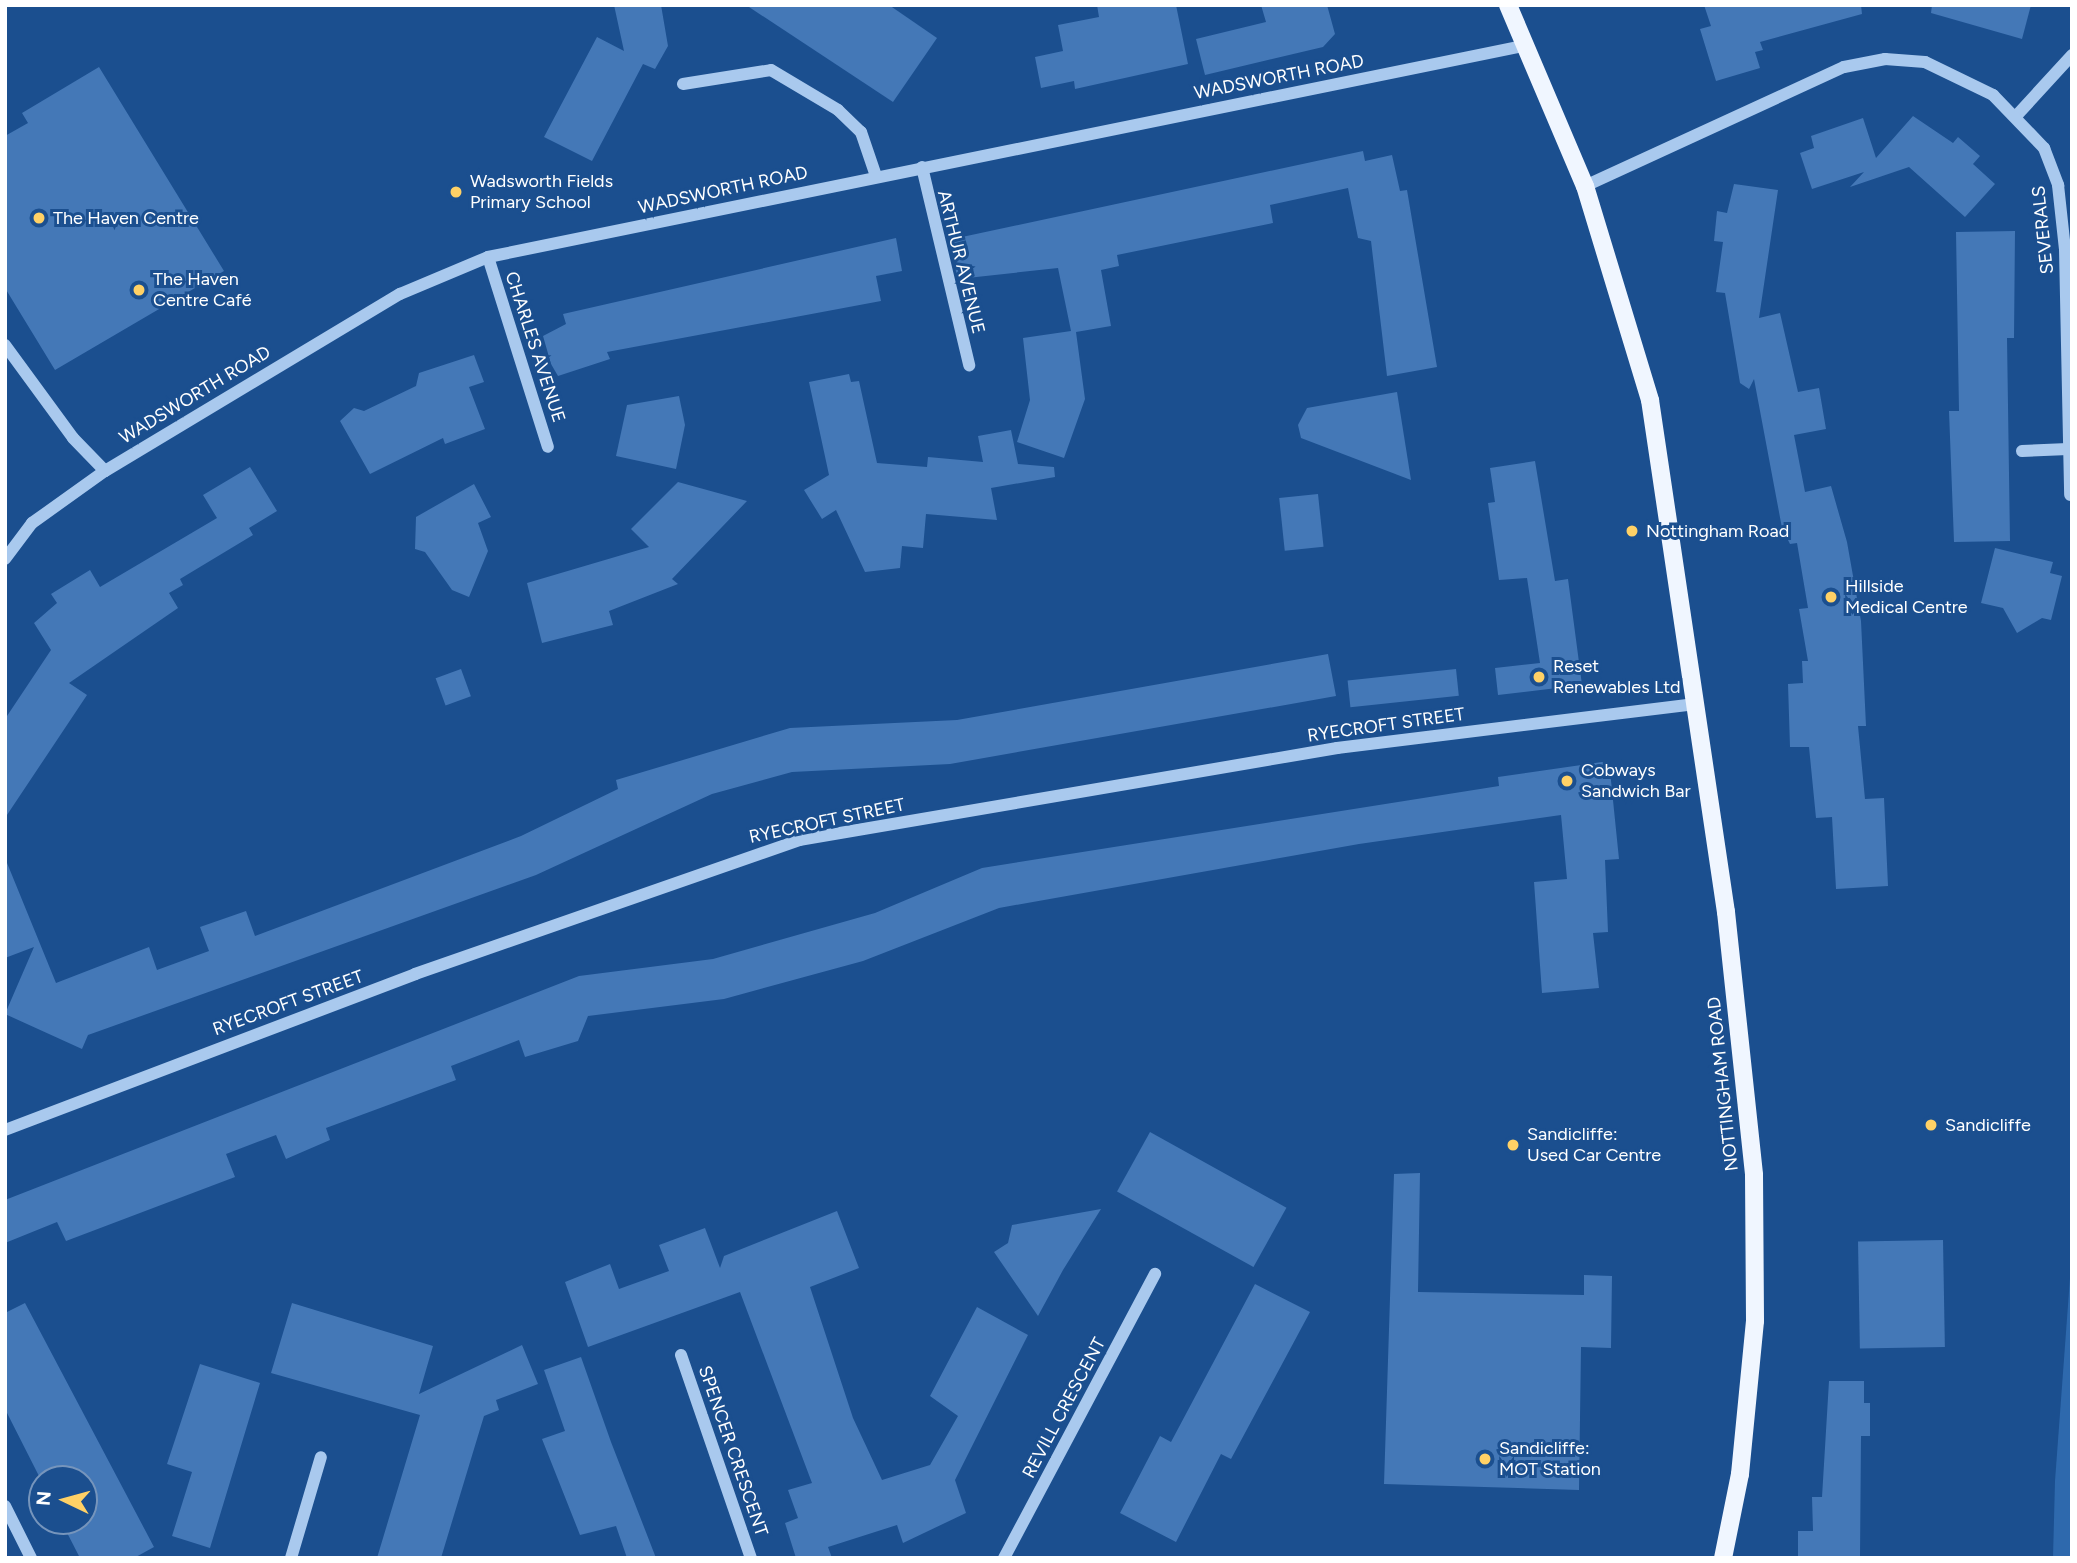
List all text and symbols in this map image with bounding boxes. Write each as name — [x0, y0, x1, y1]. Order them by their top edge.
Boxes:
street label: WADSWORTH ROAD — [1192, 50, 1366, 104]
street label: WADSWORTH ROAD — [636, 162, 810, 218]
place label: Wadsworth Fields Primary School — [470, 171, 613, 214]
marker: Wadsworth Fields Primary School — [448, 184, 464, 200]
street label: SEVERALS — [2028, 185, 2058, 275]
street label: ARTHUR AVENUE — [933, 188, 989, 336]
place label: The Haven Centre — [53, 207, 199, 229]
marker: The Haven Centre — [31, 210, 47, 226]
place label: The Haven Centre Café — [153, 269, 252, 312]
street label: CHARLES AVENUE — [500, 269, 570, 425]
marker: The Haven Centre Café — [131, 282, 147, 298]
street label: WADSWORTH ROAD — [116, 341, 274, 449]
place label: Nottingham Road — [1646, 520, 1789, 542]
marker: Nottingham Road — [1624, 523, 1640, 539]
place label: Hillside Medical Centre — [1845, 576, 1968, 618]
marker: Hillside Medical Centre — [1823, 589, 1839, 605]
place label: Reset Renewables Ltd — [1553, 656, 1681, 698]
marker: Reset Renewables Ltd — [1531, 669, 1547, 685]
street label: RYECROFT STREET — [1306, 703, 1466, 747]
place label: Cobways Sandwich Bar — [1581, 760, 1691, 802]
marker: Cobways Sandwich Bar — [1559, 773, 1575, 789]
street label: RYECROFT STREET — [747, 794, 907, 848]
street label: RYECROFT STREET — [210, 966, 366, 1040]
street label: NOTTINGHAM ROAD — [1703, 996, 1743, 1172]
place label: Sandicliffe — [1945, 1114, 2031, 1136]
marker: Sandicliffe — [1923, 1117, 1939, 1133]
place label: Sandicliffe: Used Car Centre — [1527, 1124, 1661, 1166]
marker: Sandicliffe: Used Car Centre — [1505, 1137, 1521, 1153]
street label: REVILL CRESCENT — [1018, 1334, 1110, 1482]
street label: SPENCER CRESCENT — [694, 1363, 772, 1539]
place label: Sandicliffe: MOT Station — [1499, 1438, 1601, 1480]
marker: Sandicliffe: MOT Station — [1477, 1451, 1493, 1467]
north arrow — [28, 1465, 98, 1535]
text: N — [31, 1490, 56, 1507]

